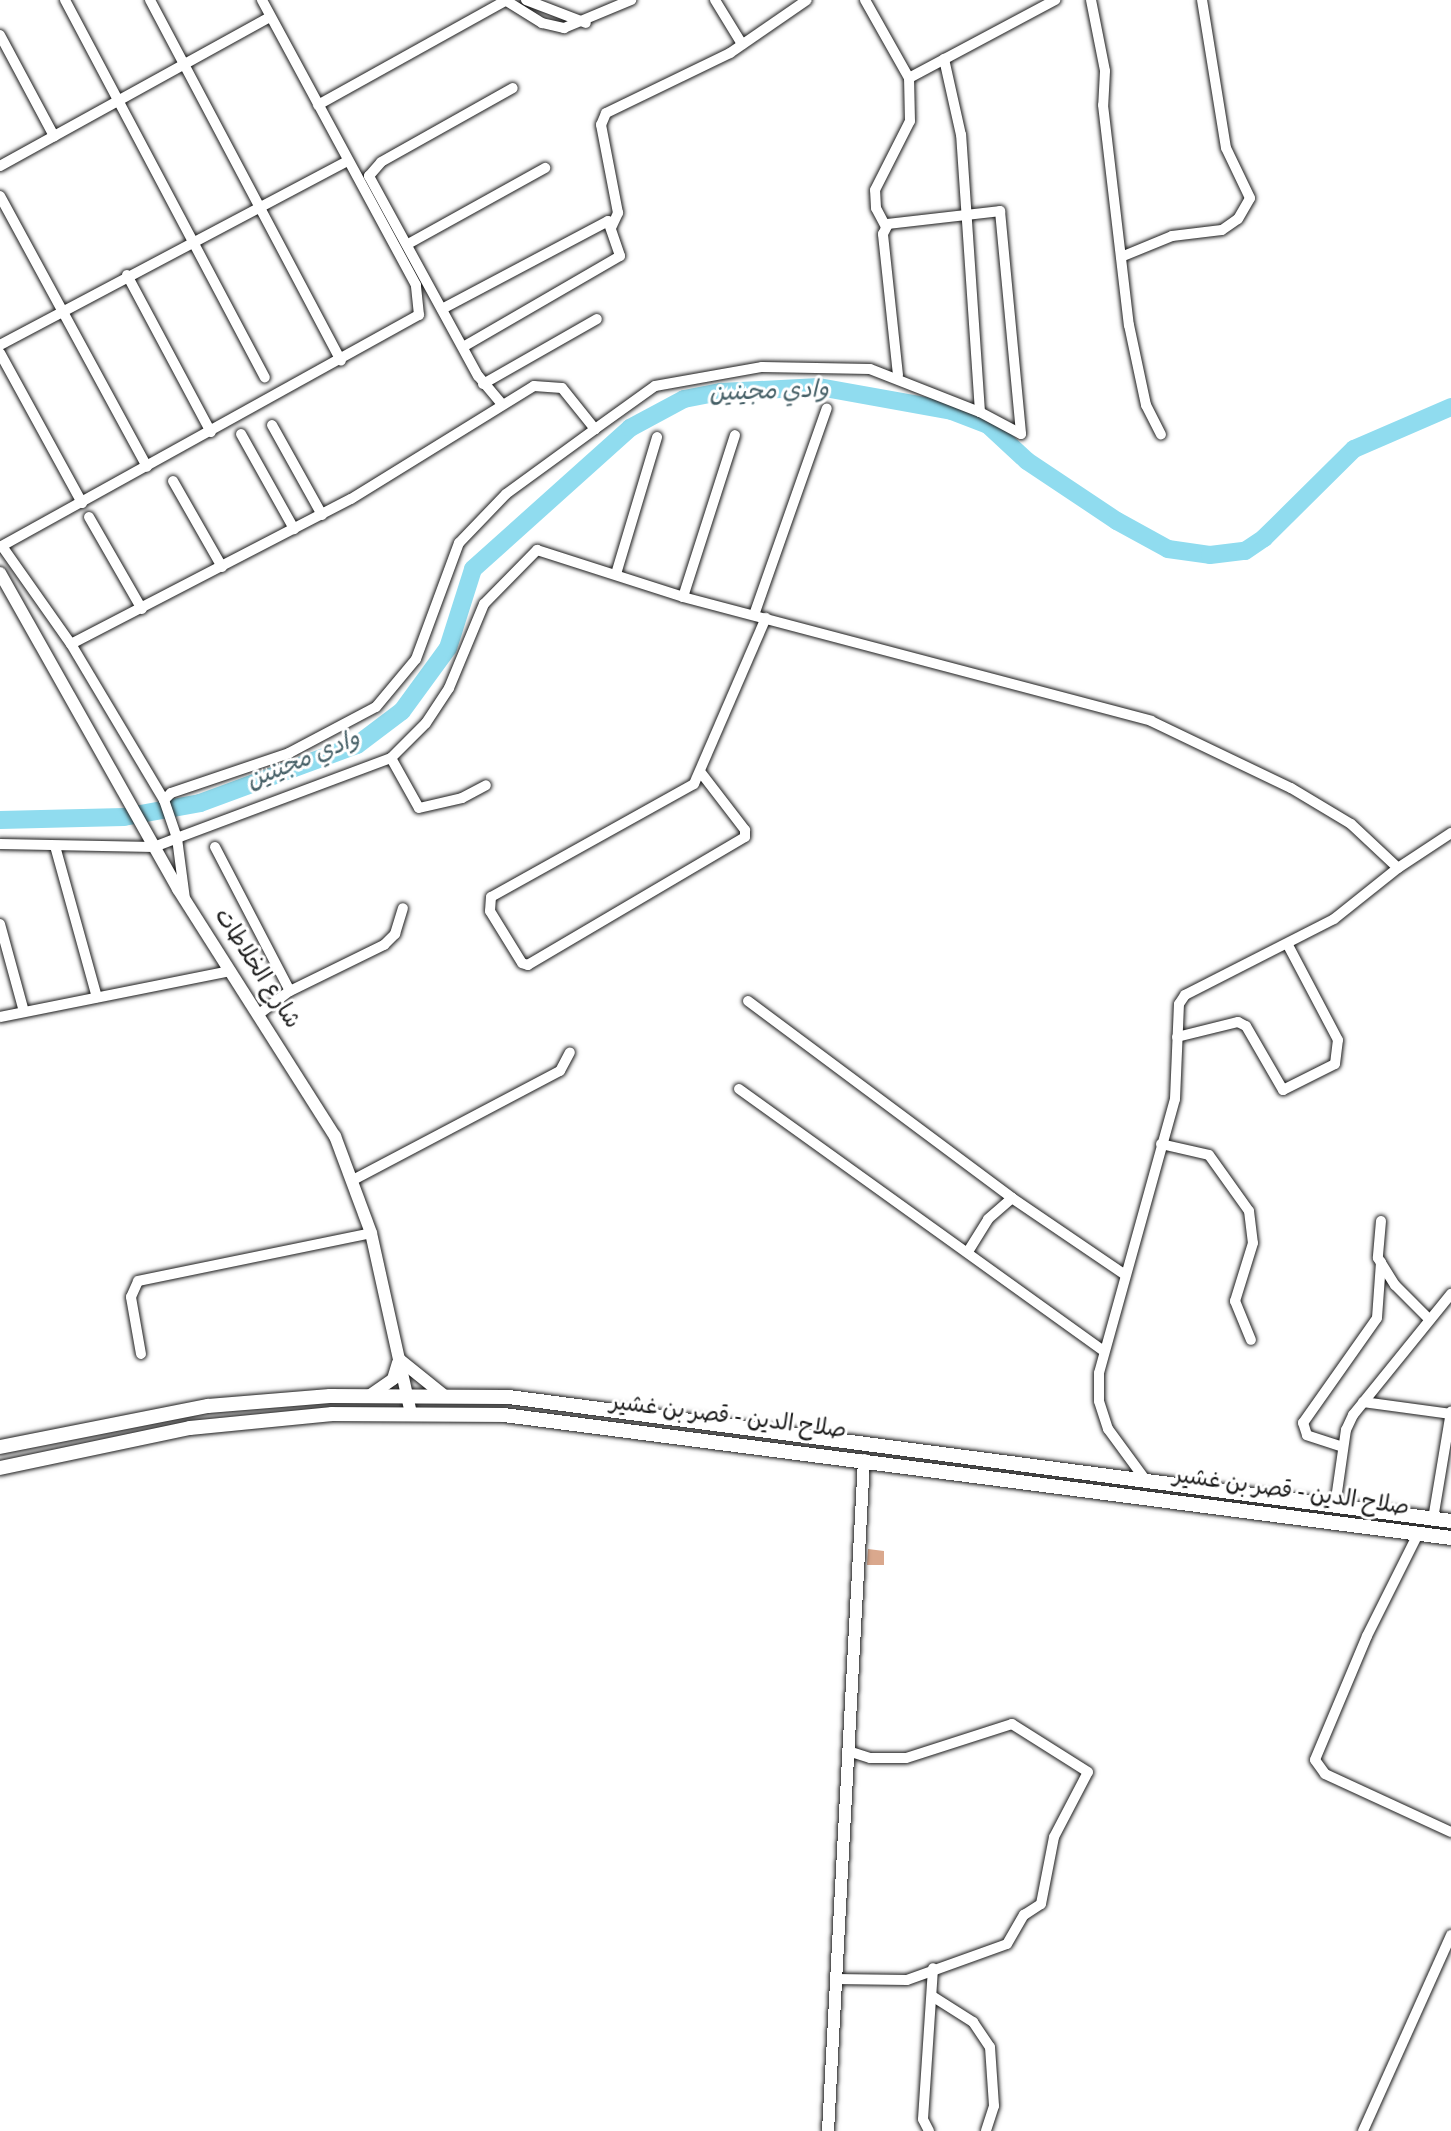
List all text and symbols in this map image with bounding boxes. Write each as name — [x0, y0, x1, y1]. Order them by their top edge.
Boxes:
water label: وادي مجينين — [709, 378, 829, 410]
water label: وادي مجينين — [243, 726, 365, 798]
street label: شارع الخلاطات — [206, 905, 304, 1035]
street label: صلاح الدين - قصر بن غشير — [608, 1391, 848, 1447]
street label: صلاح الدين - قصر بن غشير — [1171, 1464, 1411, 1524]

